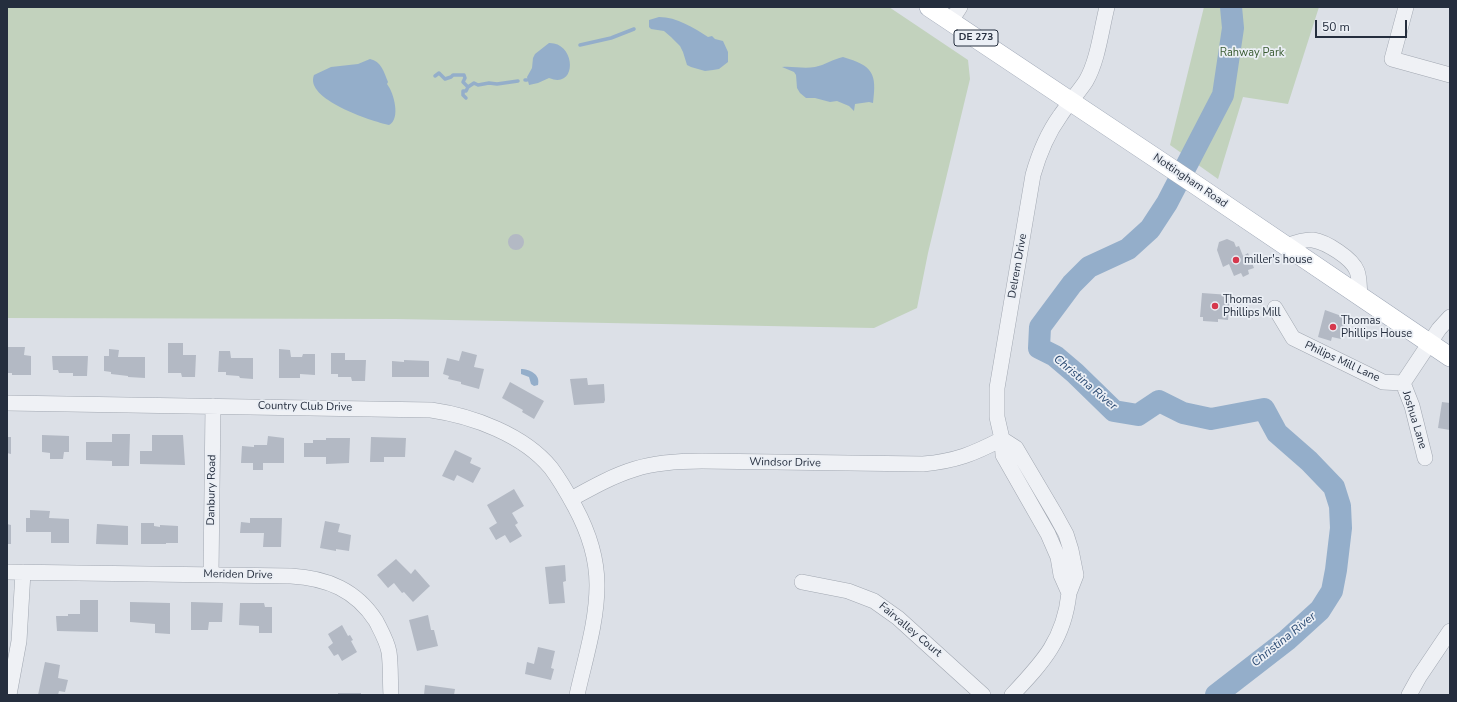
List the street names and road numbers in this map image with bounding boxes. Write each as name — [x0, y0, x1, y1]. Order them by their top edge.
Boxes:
road number: DE 273 — [954, 30, 998, 46]
street label: Nottingham Road — [1150, 151, 1230, 211]
street label: Delrem Drive — [1006, 233, 1030, 299]
street label: Philips Mill Lane — [1302, 339, 1382, 385]
street label: Joshua Lane — [1399, 389, 1429, 451]
street label: Country Club Drive — [258, 400, 352, 414]
street label: Danbury Road — [205, 454, 219, 526]
street label: Windsor Drive — [749, 456, 821, 470]
street label: Meriden Drive — [203, 568, 273, 582]
street label: Fairvalley Court — [876, 600, 944, 660]

